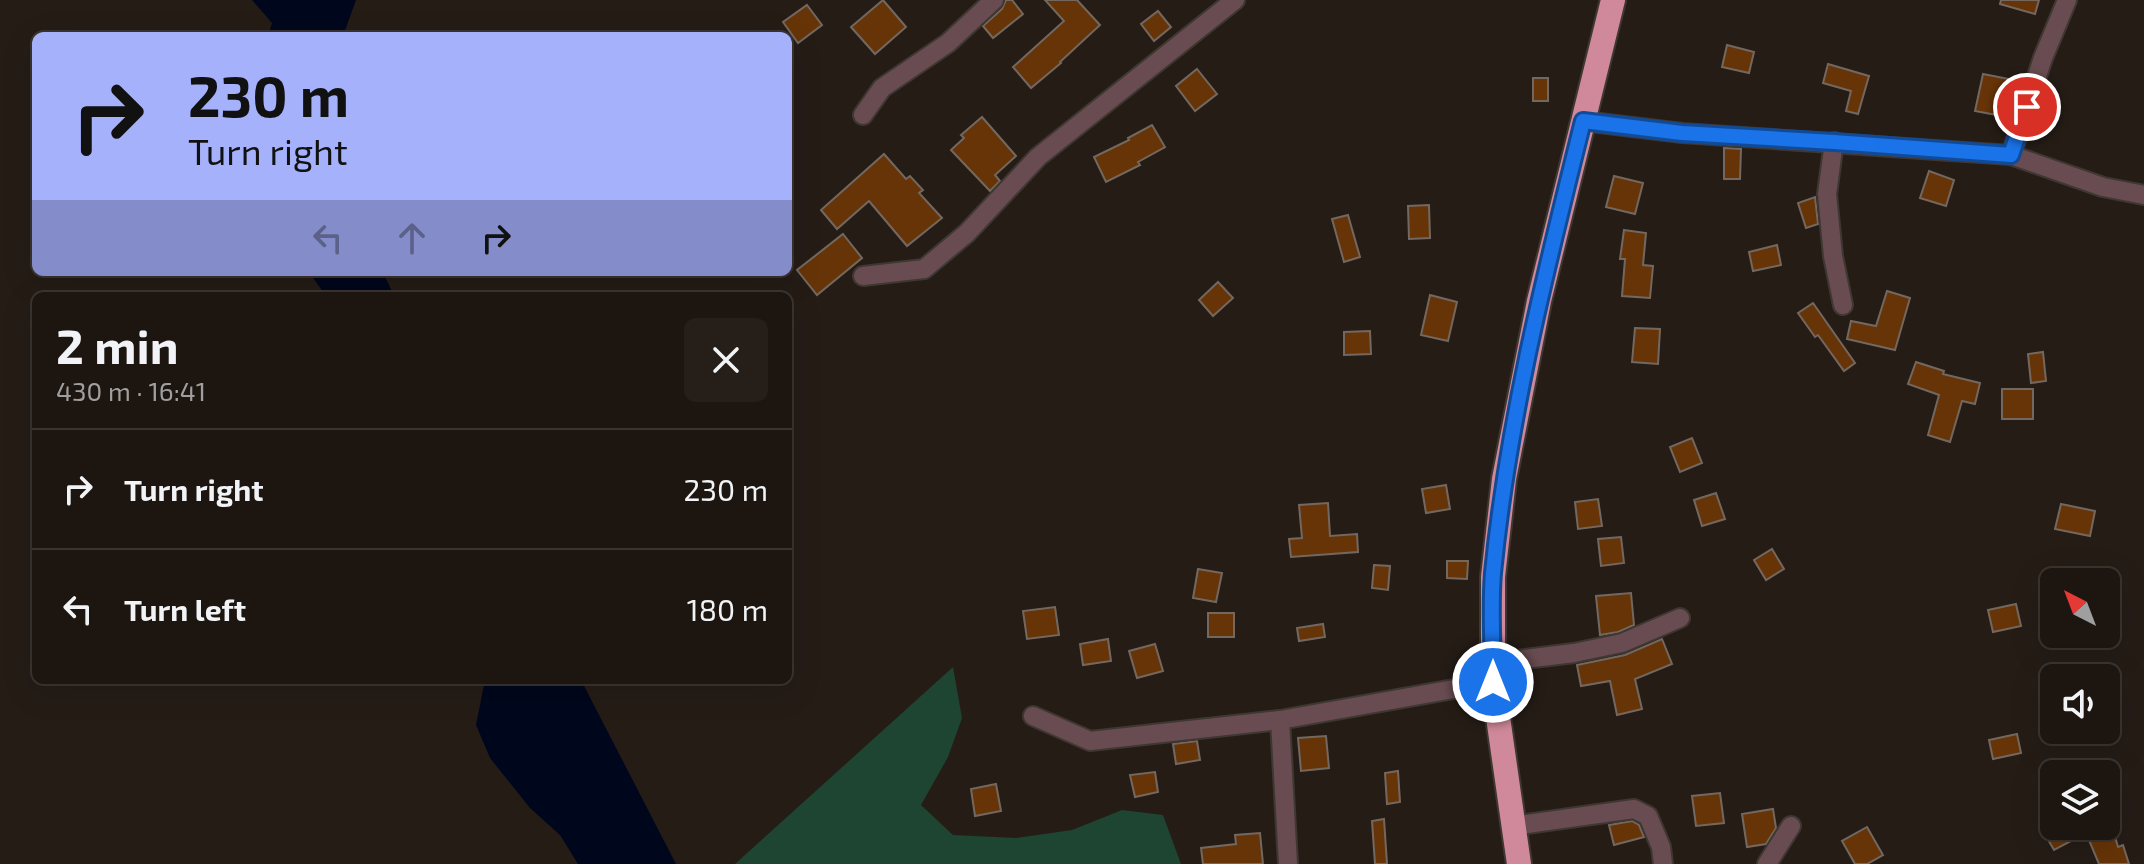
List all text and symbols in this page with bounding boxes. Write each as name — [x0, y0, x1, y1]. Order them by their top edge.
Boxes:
text: 230 m — [188, 61, 349, 128]
icon: right — [56, 64, 160, 168]
pin — [1993, 73, 2061, 141]
icon: arrive — [2005, 85, 2049, 129]
text: Turn right — [188, 129, 348, 172]
icon: left — [306, 216, 350, 260]
icon: ahead — [390, 216, 434, 260]
icon: right — [474, 216, 518, 260]
text: 2 min — [56, 316, 179, 374]
button: close — [684, 318, 768, 402]
text: 430 m · 16:41 — [56, 375, 206, 406]
icon: right — [56, 467, 100, 511]
text: Turn right — [124, 471, 264, 507]
text: 230 m — [683, 471, 768, 507]
north arrow — [2040, 568, 2120, 648]
map controls — [2040, 568, 2120, 840]
icon: left — [56, 587, 100, 631]
text: Turn left — [124, 591, 246, 627]
text: 180 m — [687, 591, 768, 627]
position arrow — [1451, 640, 1535, 724]
button: sound — [2040, 664, 2120, 744]
button: layers — [2040, 760, 2120, 840]

